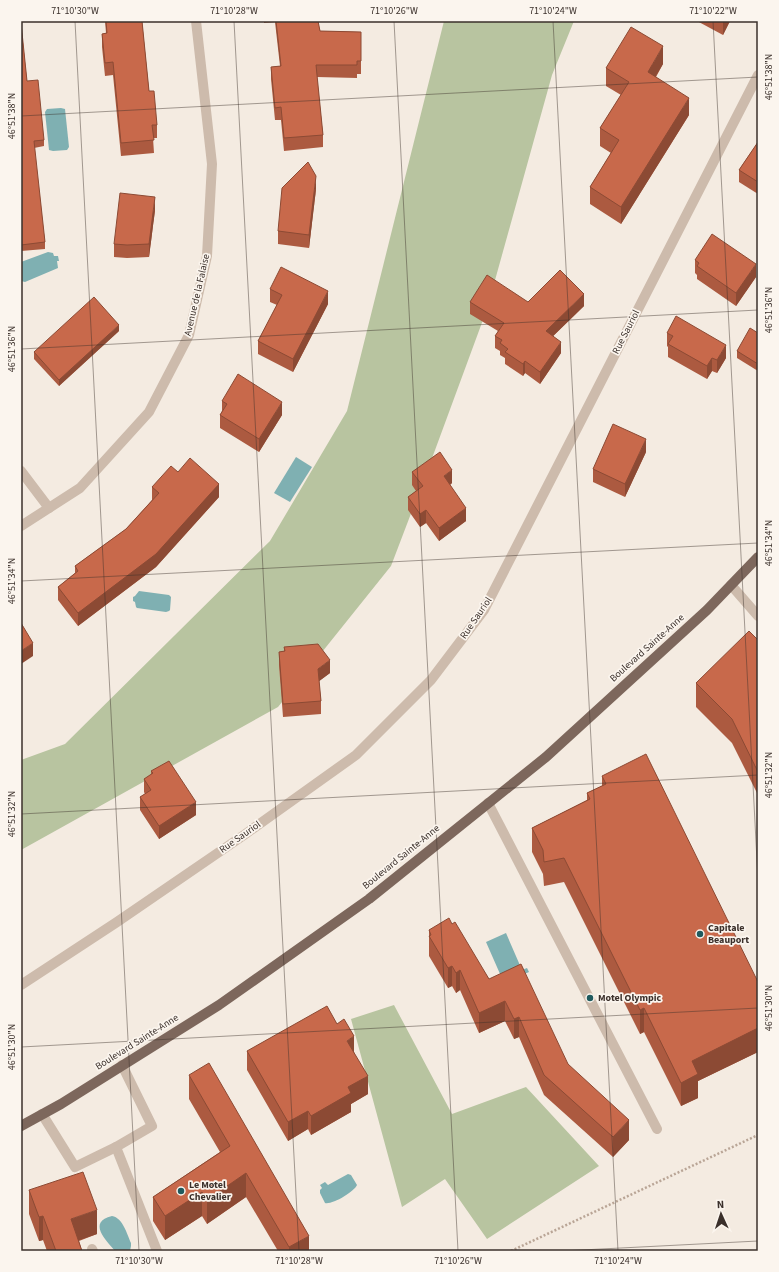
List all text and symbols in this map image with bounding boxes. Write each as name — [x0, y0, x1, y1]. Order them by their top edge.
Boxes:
text: 71°10'30"W — [51, 4, 99, 18]
text: 71°10'28"W — [210, 4, 258, 18]
text: 71°10'26"W — [370, 4, 418, 18]
text: 71°10'24"W — [529, 4, 577, 18]
text: 71°10'22"W — [689, 4, 737, 18]
text: 46°51'38"N — [762, 54, 776, 100]
text: 46°51'38"N — [5, 93, 19, 139]
street label: Avenue de la Falaise — [181, 253, 213, 337]
text: 46°51'36"N — [762, 287, 776, 333]
street label: Rue Sauriol — [609, 307, 643, 356]
text: 46°51'36"N — [5, 326, 19, 372]
text: 46°51'34"N — [762, 520, 776, 566]
text: 46°51'34"N — [5, 558, 19, 604]
street label: Rue Sauriol — [457, 594, 495, 642]
street label: Boulevard Sainte-Anne — [607, 611, 687, 685]
text: 46°51'32"N — [762, 752, 776, 798]
text: 46°51'32"N — [5, 791, 19, 837]
street label: Rue Sauriol — [216, 817, 264, 856]
street label: Boulevard Sainte-Anne — [359, 821, 443, 893]
place label: Capitale Beauport — [708, 921, 749, 947]
marker: Capitale Beauport — [695, 929, 705, 939]
text: 46°51'30"N — [762, 985, 776, 1031]
place label: Motel Olympic — [598, 991, 662, 1005]
marker: Motel Olympic — [585, 993, 595, 1003]
street label: Boulevard Sainte-Anne — [93, 1011, 181, 1073]
text: 46°51'30"N — [5, 1024, 19, 1070]
place label: Le Motel Chevalier — [189, 1178, 231, 1204]
marker: Le Motel Chevalier — [176, 1186, 186, 1196]
north arrow — [701, 1194, 741, 1234]
text: N — [716, 1197, 725, 1212]
text: 71°10'30"W — [115, 1254, 163, 1268]
text: 71°10'28"W — [275, 1254, 323, 1268]
text: 71°10'26"W — [434, 1254, 482, 1268]
text: 71°10'24"W — [594, 1254, 642, 1268]

